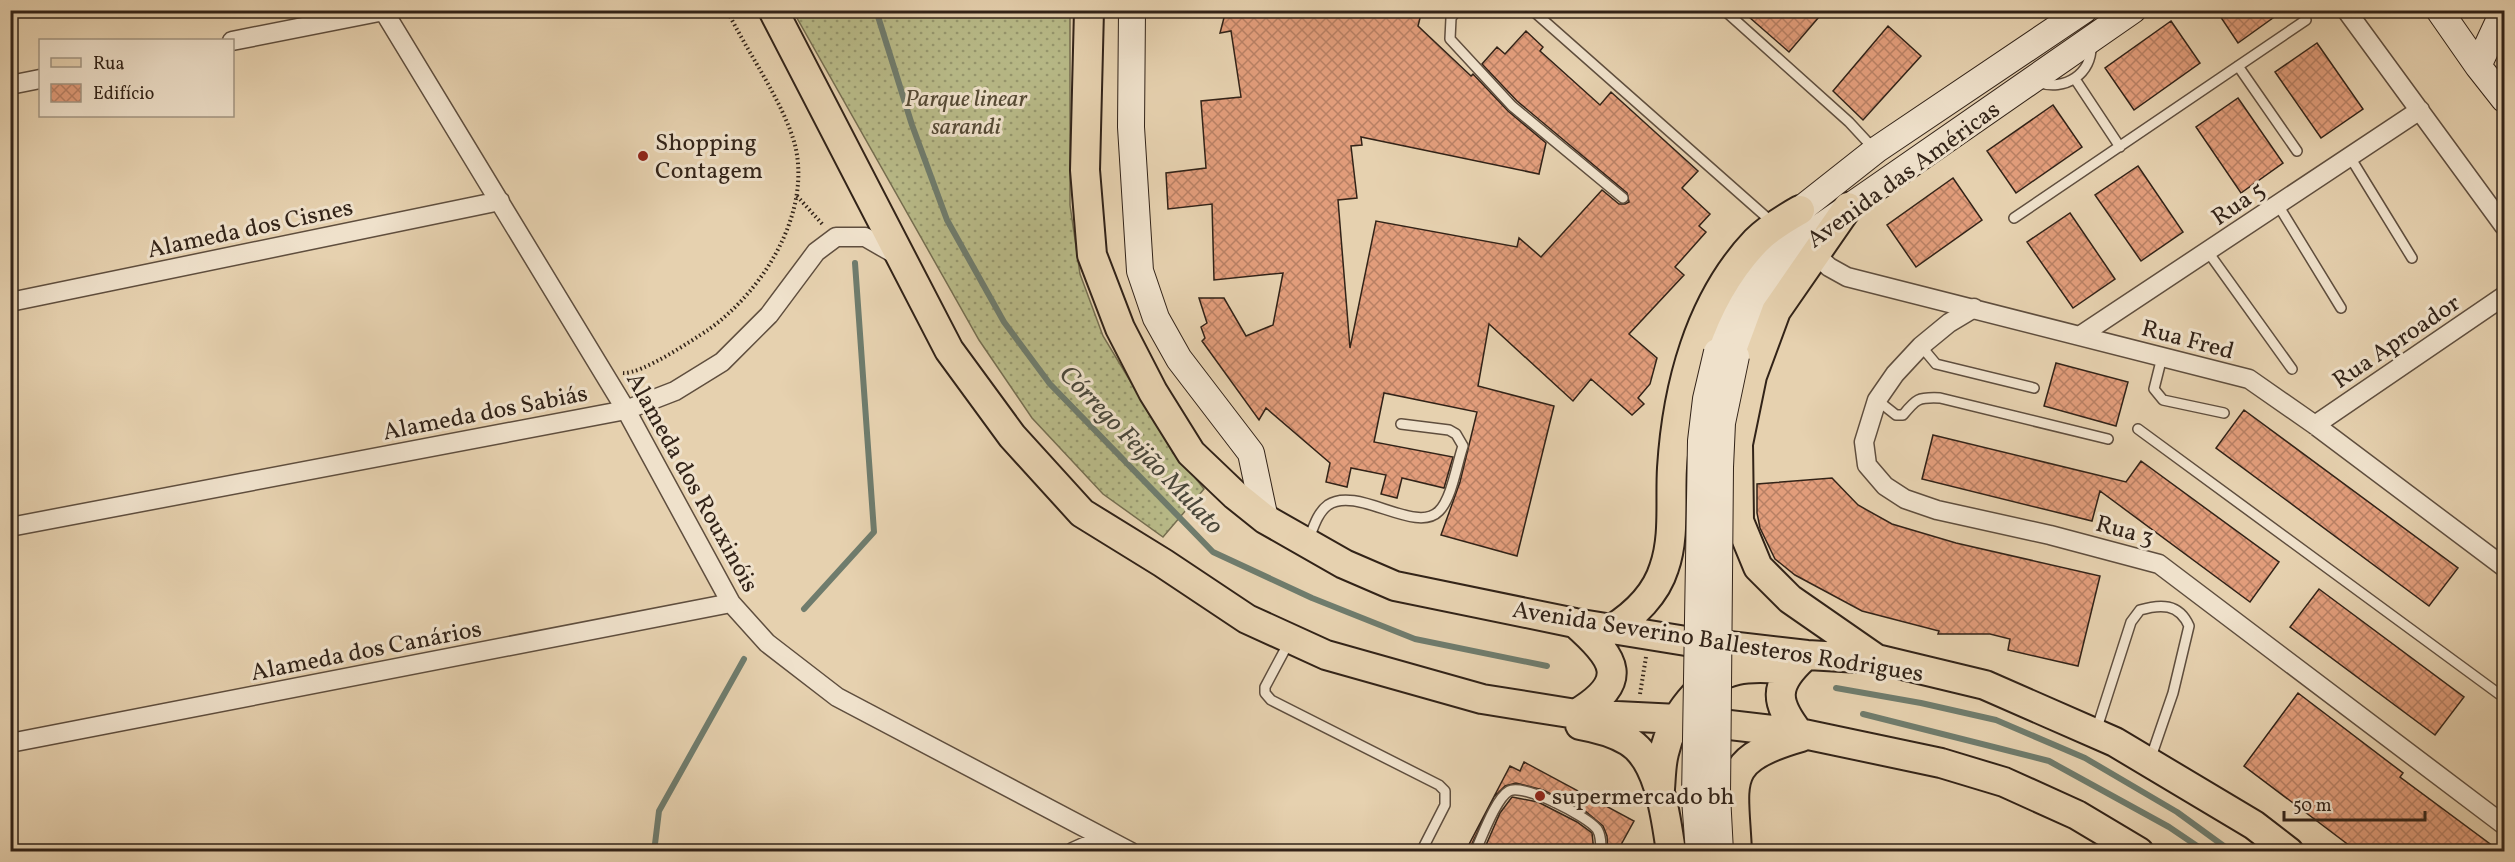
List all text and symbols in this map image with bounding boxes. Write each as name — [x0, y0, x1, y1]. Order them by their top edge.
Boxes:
legend — [39, 39, 234, 117]
text: Rua — [93, 52, 124, 77]
text: Edifício — [93, 82, 154, 107]
park label: Parque linear sarandi — [905, 83, 1028, 145]
street label: Avenida das Américas — [1801, 94, 2008, 257]
place label: Shopping Contagem — [655, 127, 763, 189]
marker: Shopping Contagem — [636, 149, 650, 163]
street label: Rua 5 — [2205, 174, 2273, 235]
street label: Alameda dos Cisnes — [144, 192, 356, 268]
street label: Rua Aproador — [2326, 287, 2468, 398]
street label: Rua Fred — [2137, 312, 2237, 370]
water label: Córrego Feijão Mulato — [1050, 358, 1231, 543]
street label: Alameda dos Rouxinóis — [617, 367, 766, 599]
street label: Alameda dos Sabiás — [380, 377, 591, 451]
street label: Rua 3 — [2092, 508, 2157, 556]
street label: Avenida Severino Ballesteros Rodrigues — [1510, 594, 1926, 692]
street label: Alameda dos Canários — [248, 613, 485, 691]
place label: supermercado bh — [1552, 781, 1735, 815]
scale bar — [2284, 784, 2425, 822]
marker: supermercado bh — [1533, 789, 1547, 803]
text: 50 m — [2293, 794, 2332, 819]

